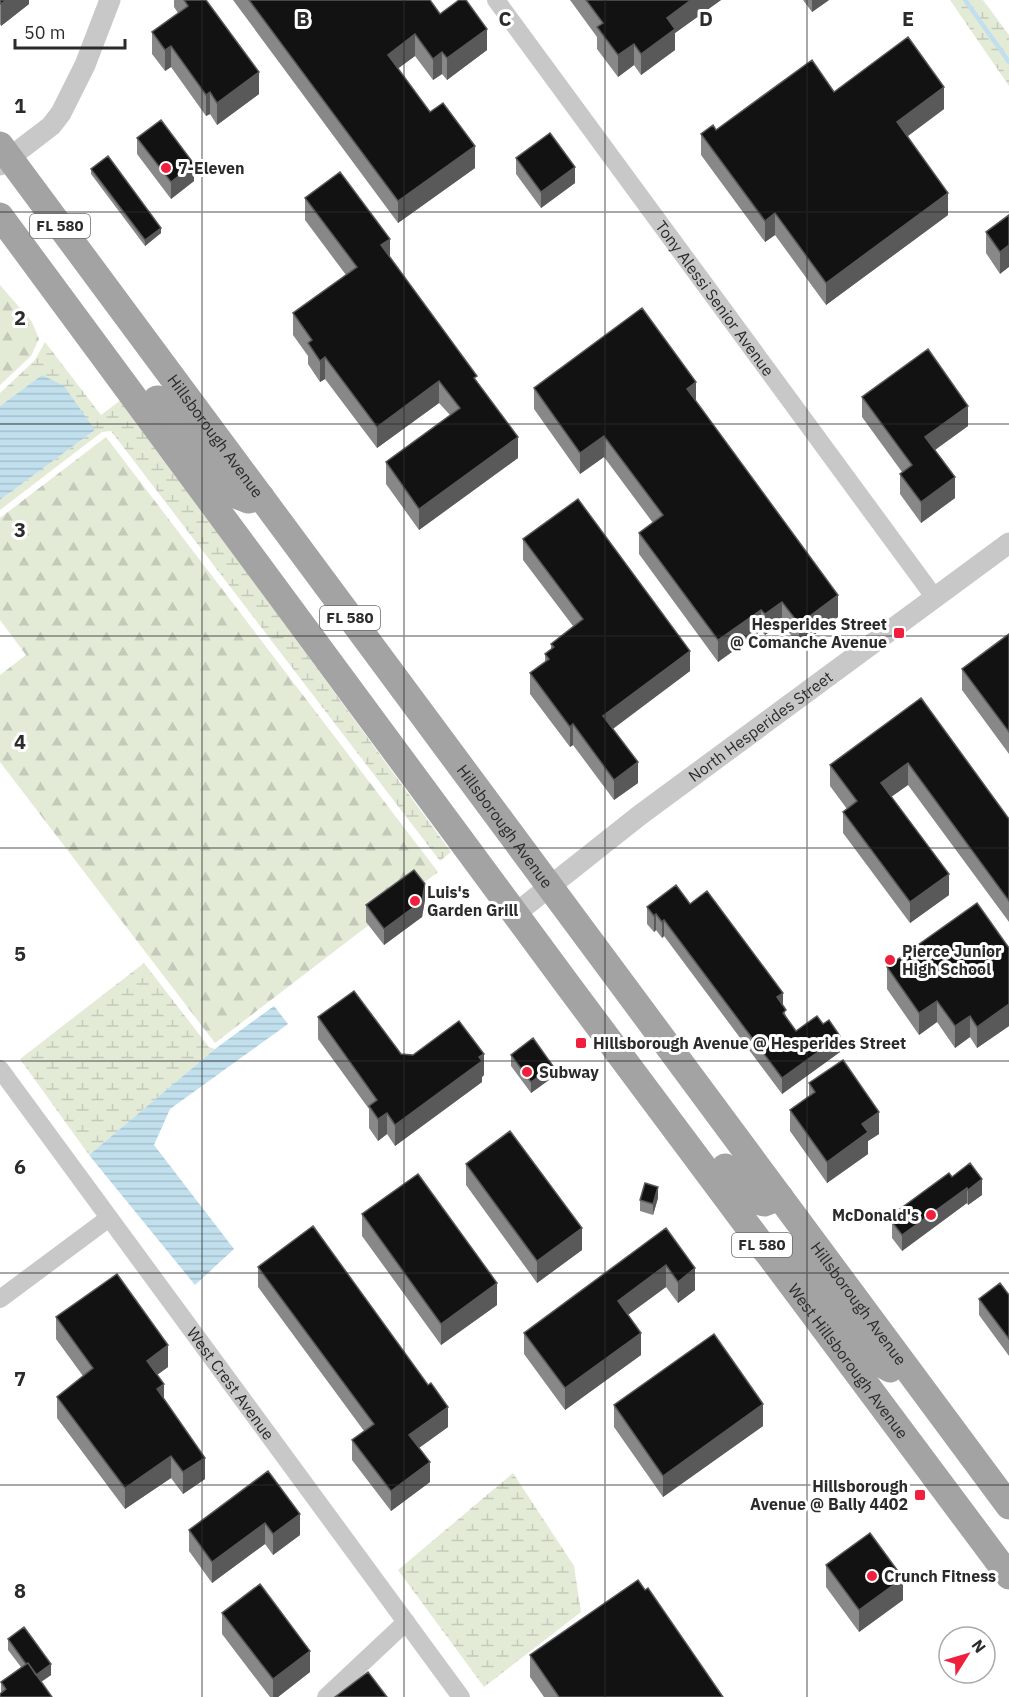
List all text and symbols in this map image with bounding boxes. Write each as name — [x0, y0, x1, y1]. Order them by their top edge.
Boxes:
text: B — [296, 5, 310, 32]
text: C — [498, 5, 512, 32]
text: D — [699, 5, 713, 32]
text: E — [902, 5, 914, 32]
scale bar — [15, 12, 124, 50]
text: 50 m — [24, 21, 66, 44]
text: 1 — [14, 92, 26, 119]
place label: 7-Eleven — [178, 158, 244, 178]
marker: 7-Eleven — [159, 161, 173, 175]
road number: FL 580 — [30, 214, 90, 238]
street label: Tony Alessi Senior Avenue — [651, 217, 779, 380]
text: 2 — [14, 304, 26, 331]
street label: Hillsborough Avenue — [163, 370, 268, 502]
text: 3 — [14, 516, 26, 543]
road number: FL 580 — [320, 606, 380, 630]
place label: Hesperides Street @ Comanche Avenue — [730, 614, 887, 652]
marker: Hesperides Street @ Comanche Avenue — [892, 626, 906, 640]
street label: North Hesperides Street — [684, 667, 836, 786]
text: 4 — [14, 728, 26, 755]
street label: Hillsborough Avenue — [453, 761, 557, 892]
place label: Luis's Garden Grill — [427, 882, 518, 920]
marker: Luis's Garden Grill — [408, 894, 422, 908]
text: 5 — [14, 940, 26, 967]
place label: Pierce Junior High School — [902, 941, 1002, 979]
marker: Pierce Junior High School — [883, 953, 897, 967]
place label: Hillsborough Avenue @ Hesperides Street — [593, 1033, 906, 1053]
marker: Hillsborough Avenue @ Hesperides Street — [574, 1036, 588, 1050]
place label: Subway — [539, 1062, 599, 1082]
marker: Subway — [520, 1065, 534, 1079]
text: 6 — [14, 1153, 26, 1180]
place label: McDonald's — [832, 1205, 919, 1225]
marker: McDonald's — [924, 1208, 938, 1222]
road number: FL 580 — [732, 1233, 792, 1257]
street label: Hillsborough Avenue — [806, 1238, 911, 1369]
street label: West Hillsborough Avenue — [784, 1279, 913, 1443]
street label: West Crest Avenue — [183, 1323, 279, 1444]
text: 7 — [14, 1365, 26, 1392]
place label: Hillsborough Avenue @ Bally 4402 — [750, 1476, 908, 1514]
marker: Hillsborough Avenue @ Bally 4402 — [913, 1488, 927, 1502]
place label: Crunch Fitness — [884, 1566, 996, 1586]
marker: Crunch Fitness — [865, 1569, 879, 1583]
text: 8 — [14, 1577, 26, 1604]
north arrow — [937, 1625, 997, 1685]
text: N — [968, 1635, 990, 1657]

